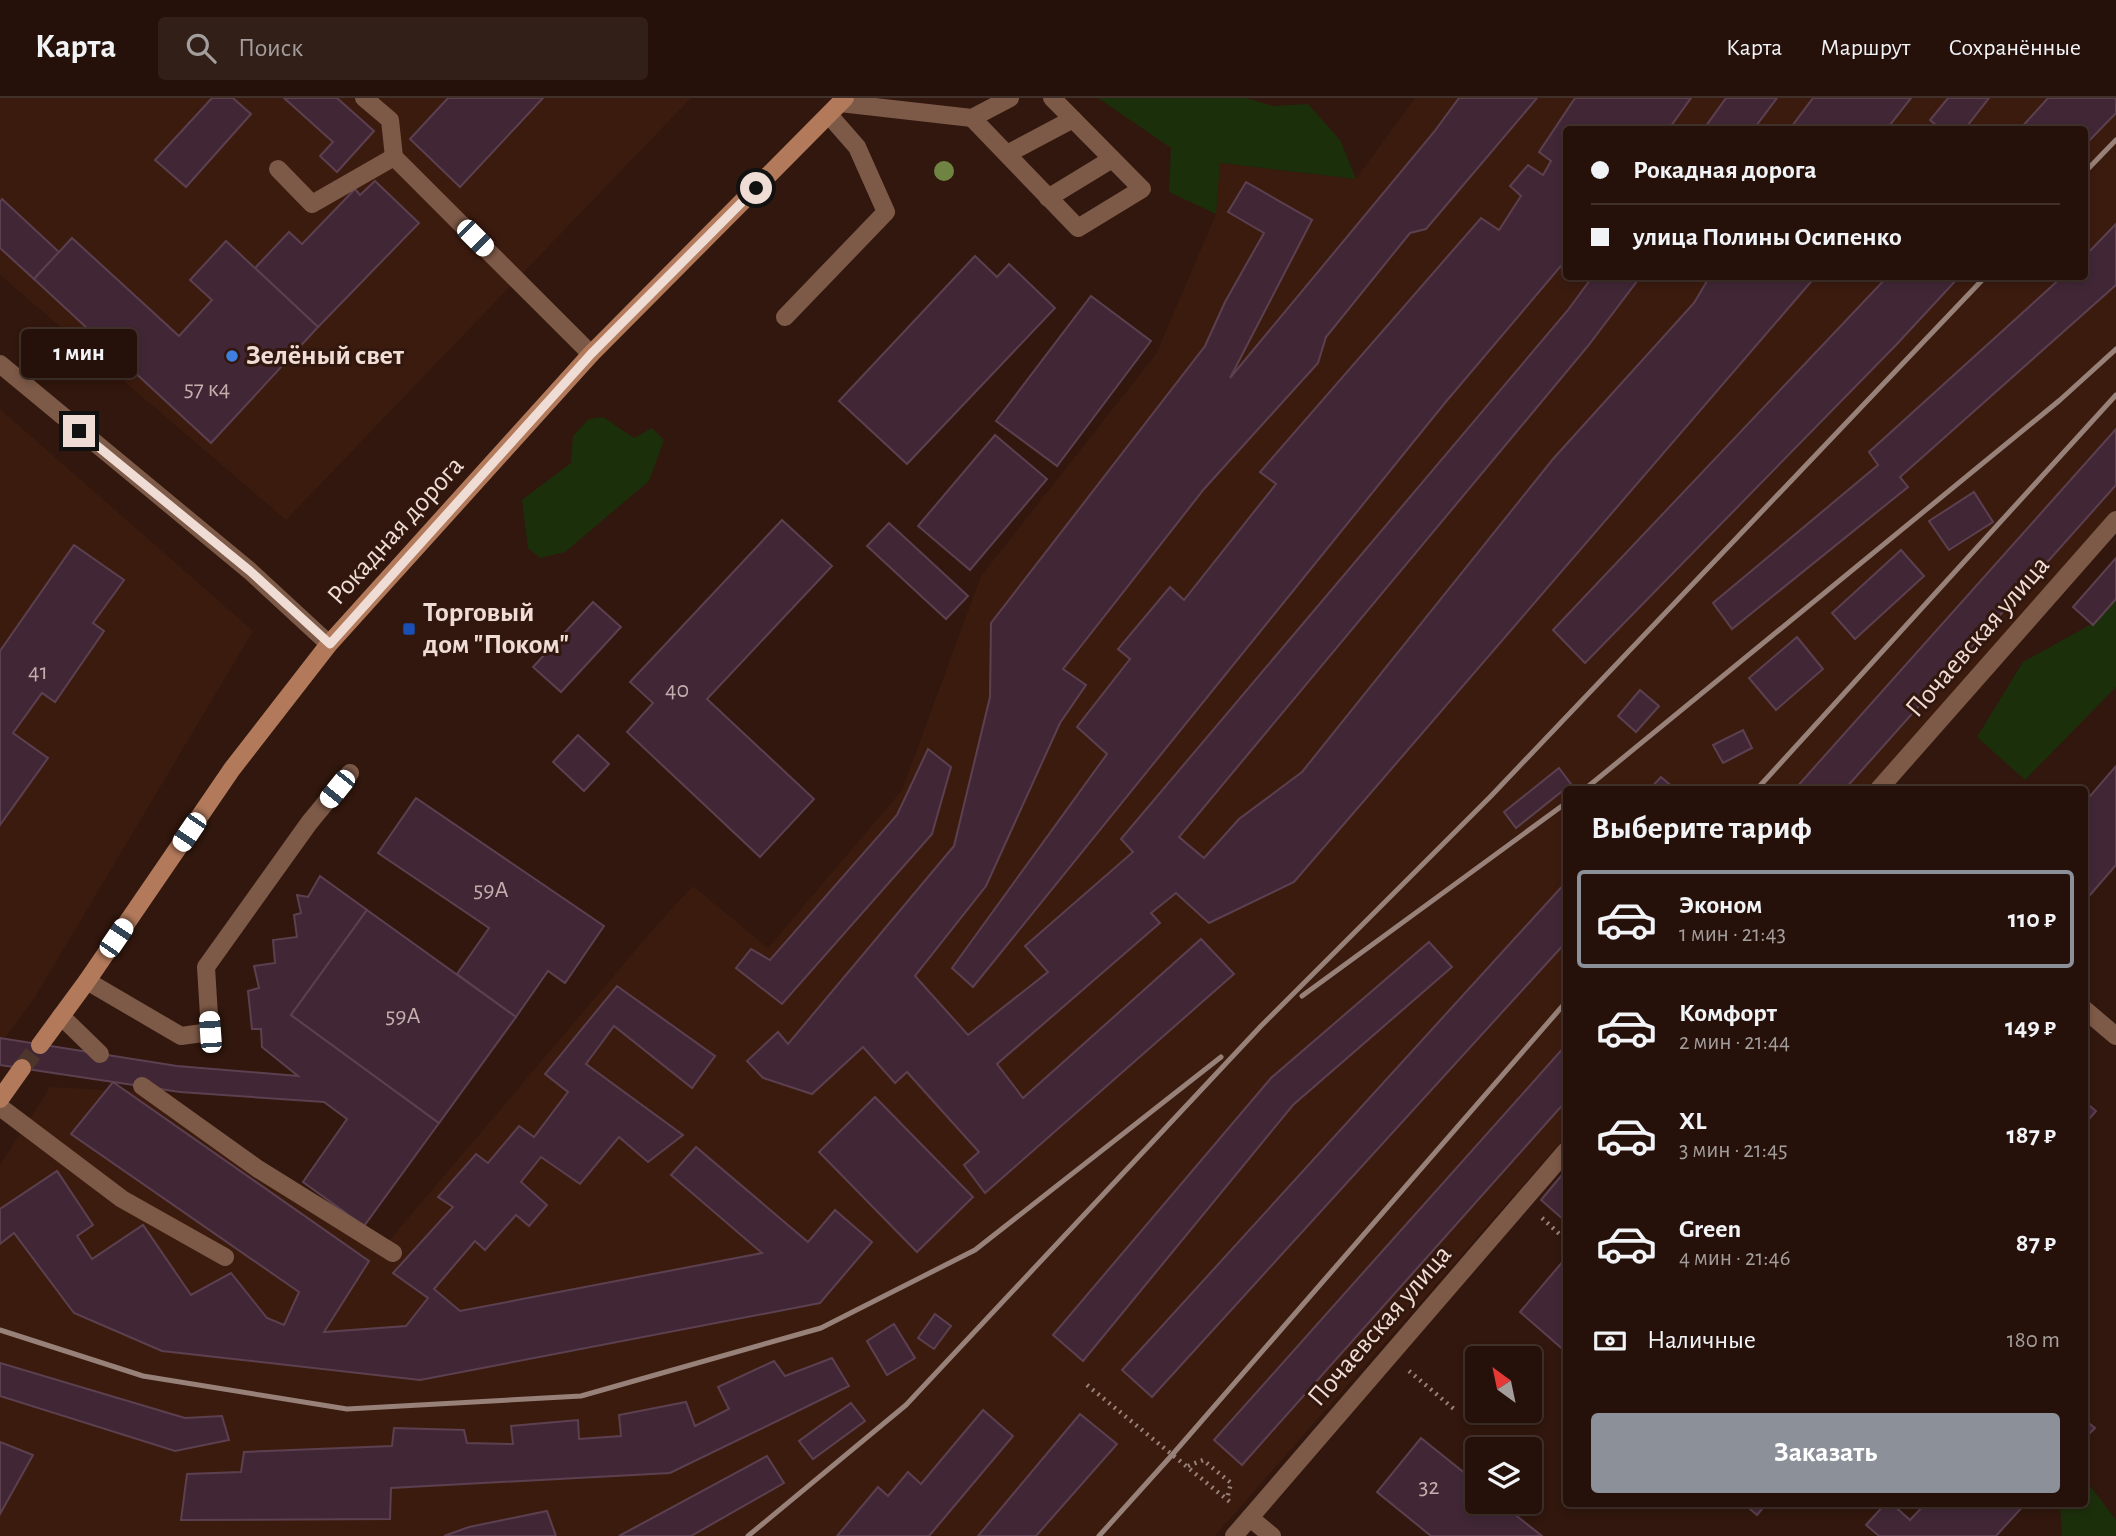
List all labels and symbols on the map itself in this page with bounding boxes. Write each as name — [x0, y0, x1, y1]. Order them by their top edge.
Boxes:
route start — [740, 172, 772, 204]
car — [453, 216, 498, 260]
callout: 1 мин — [21, 330, 137, 378]
place label: Зелёный свет — [246, 342, 405, 370]
marker: Зелёный свет — [224, 348, 240, 364]
house number: 57 к4 — [184, 377, 230, 401]
route end — [63, 415, 95, 447]
street label: Рокадная дорога — [322, 451, 470, 611]
street label: Почаевская улица — [1901, 551, 2055, 723]
place label: Торговый дом "Поком" — [423, 599, 569, 659]
marker: Торговый дом "Поком" — [401, 621, 417, 637]
house number: 41 — [28, 660, 48, 684]
house number: 40 — [665, 678, 689, 702]
car — [316, 766, 359, 812]
car — [169, 809, 210, 855]
house number: 59А — [473, 878, 509, 902]
car — [96, 915, 137, 961]
house number: 59А — [385, 1004, 421, 1028]
car — [199, 1010, 222, 1054]
street label: Почаевская улица — [1303, 1240, 1457, 1412]
north arrow — [1465, 1346, 1542, 1423]
house number: 32 — [1419, 1475, 1439, 1499]

